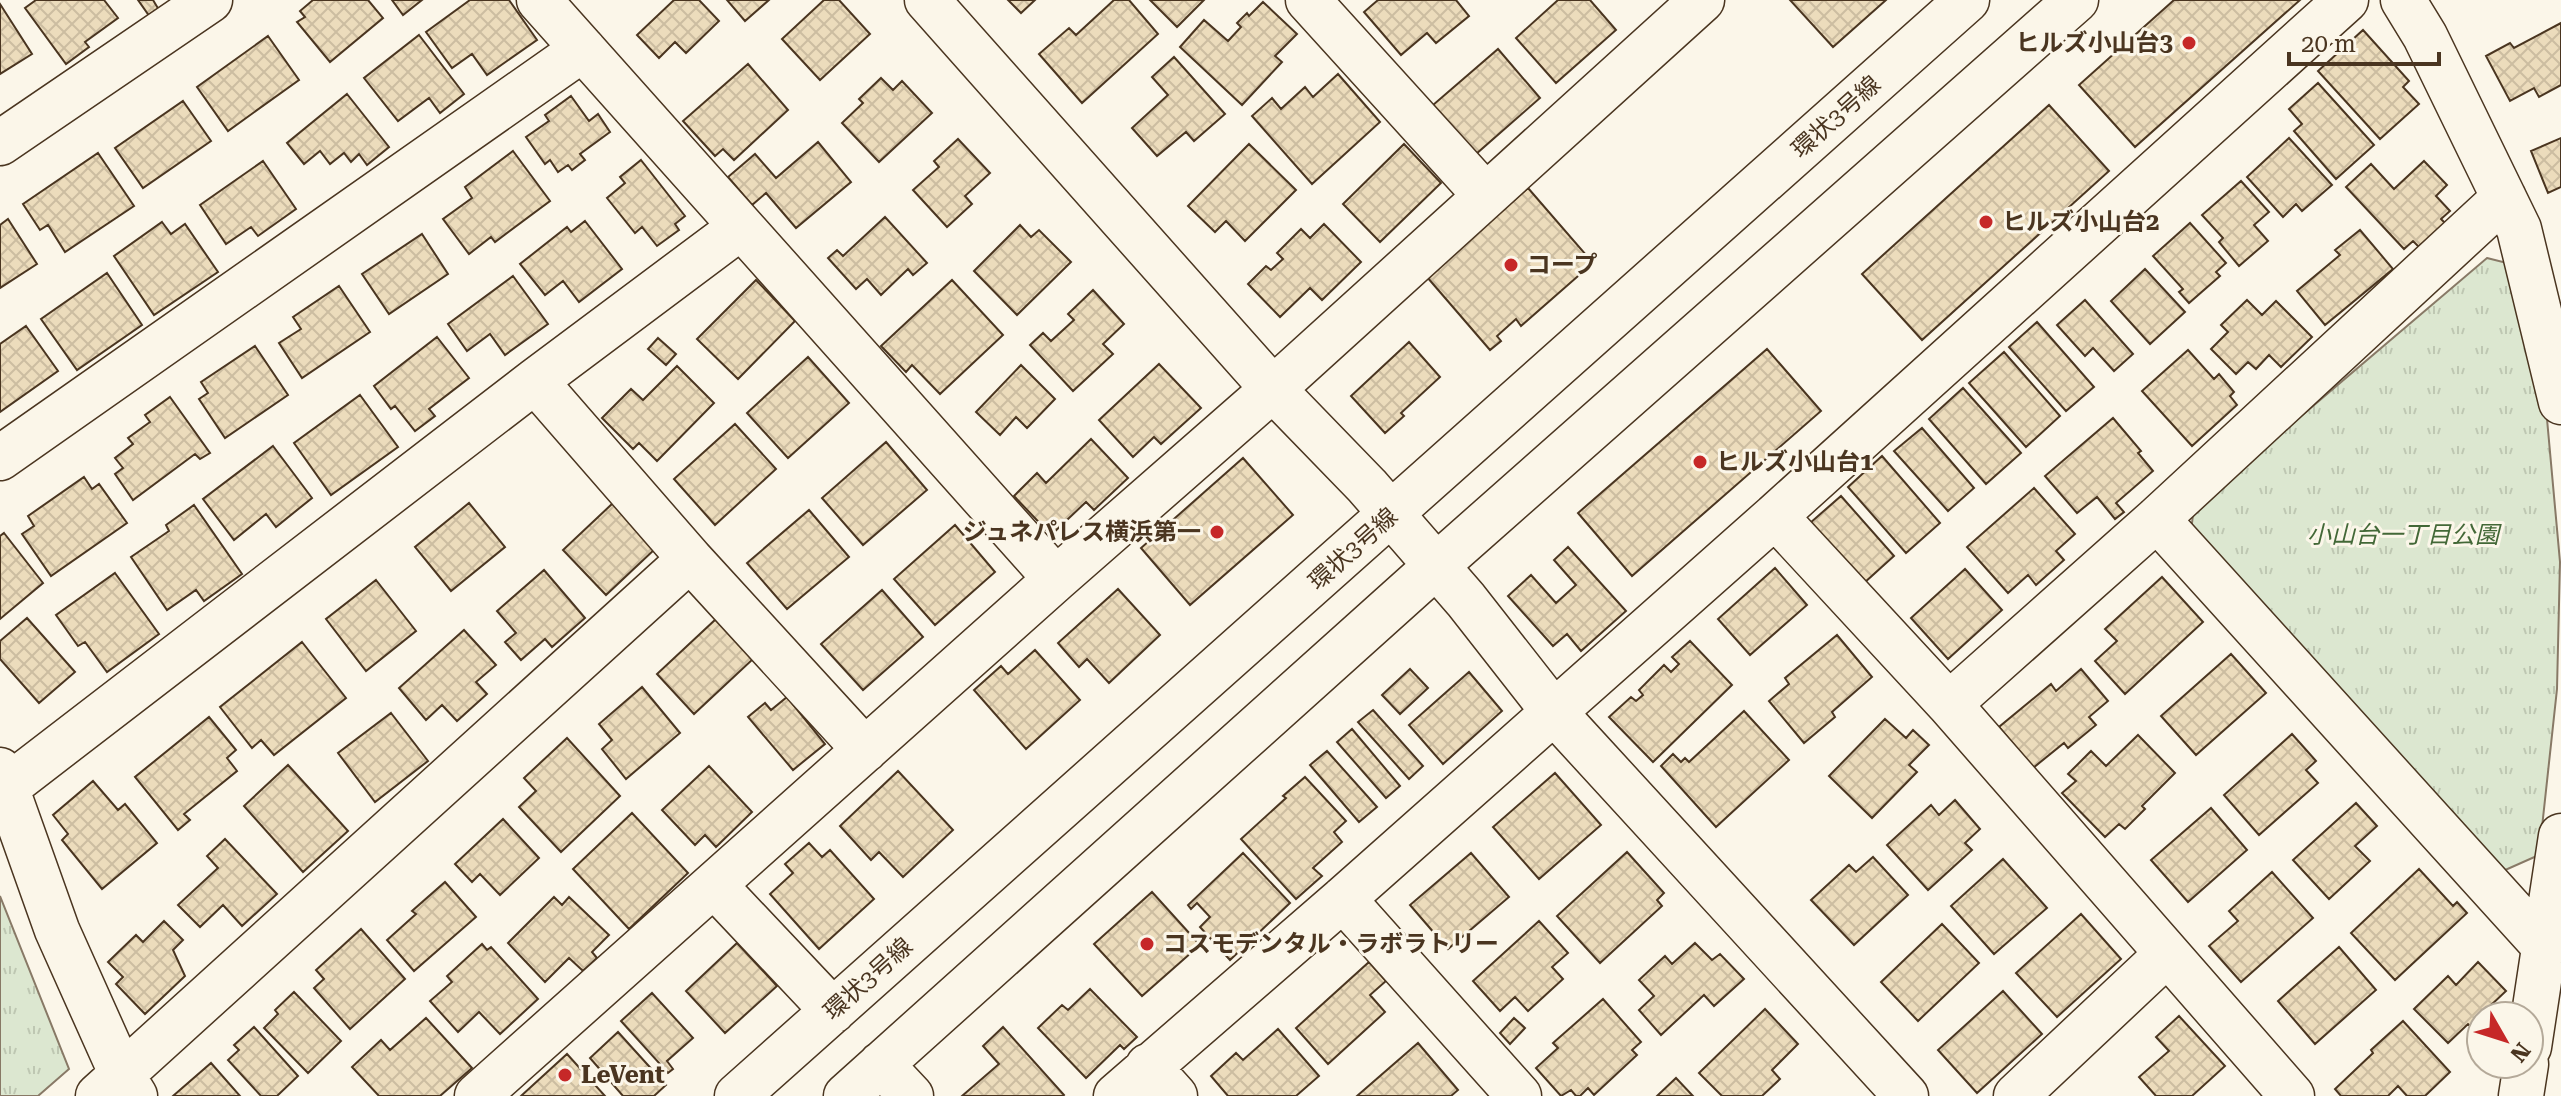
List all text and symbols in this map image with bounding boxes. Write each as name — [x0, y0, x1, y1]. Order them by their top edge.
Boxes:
scale bar — [2289, 16, 2439, 66]
place label: ヒルズ小山台3 — [2016, 29, 2173, 57]
text: 20 m — [2301, 30, 2356, 58]
marker: ヒルズ小山台3 — [2180, 34, 2198, 52]
street label: 環状3号線 — [1786, 70, 1886, 164]
place label: ヒルズ小山台2 — [2002, 208, 2159, 236]
marker: ヒルズ小山台2 — [1977, 213, 1995, 231]
place label: コープ — [1527, 251, 1598, 279]
marker: コープ — [1502, 256, 1520, 274]
place label: ヒルズ小山台1 — [1716, 448, 1873, 476]
marker: ヒルズ小山台1 — [1691, 453, 1709, 471]
street label: 環状3号線 — [1303, 502, 1403, 596]
place label: ジュネパレス横浜第一 — [963, 518, 1201, 546]
park label: 小山台一丁目公園 — [2307, 521, 2502, 549]
marker: ジュネパレス横浜第一 — [1208, 523, 1226, 541]
place label: コスモデンタル・ラボラトリー — [1163, 930, 1499, 958]
street label: 環状3号線 — [818, 932, 918, 1026]
marker: コスモデンタル・ラボラトリー — [1138, 935, 1156, 953]
north arrow — [2465, 1000, 2545, 1080]
text: N — [2505, 1038, 2535, 1067]
place label: LeVent — [581, 1061, 665, 1089]
marker: LeVent — [556, 1066, 574, 1084]

